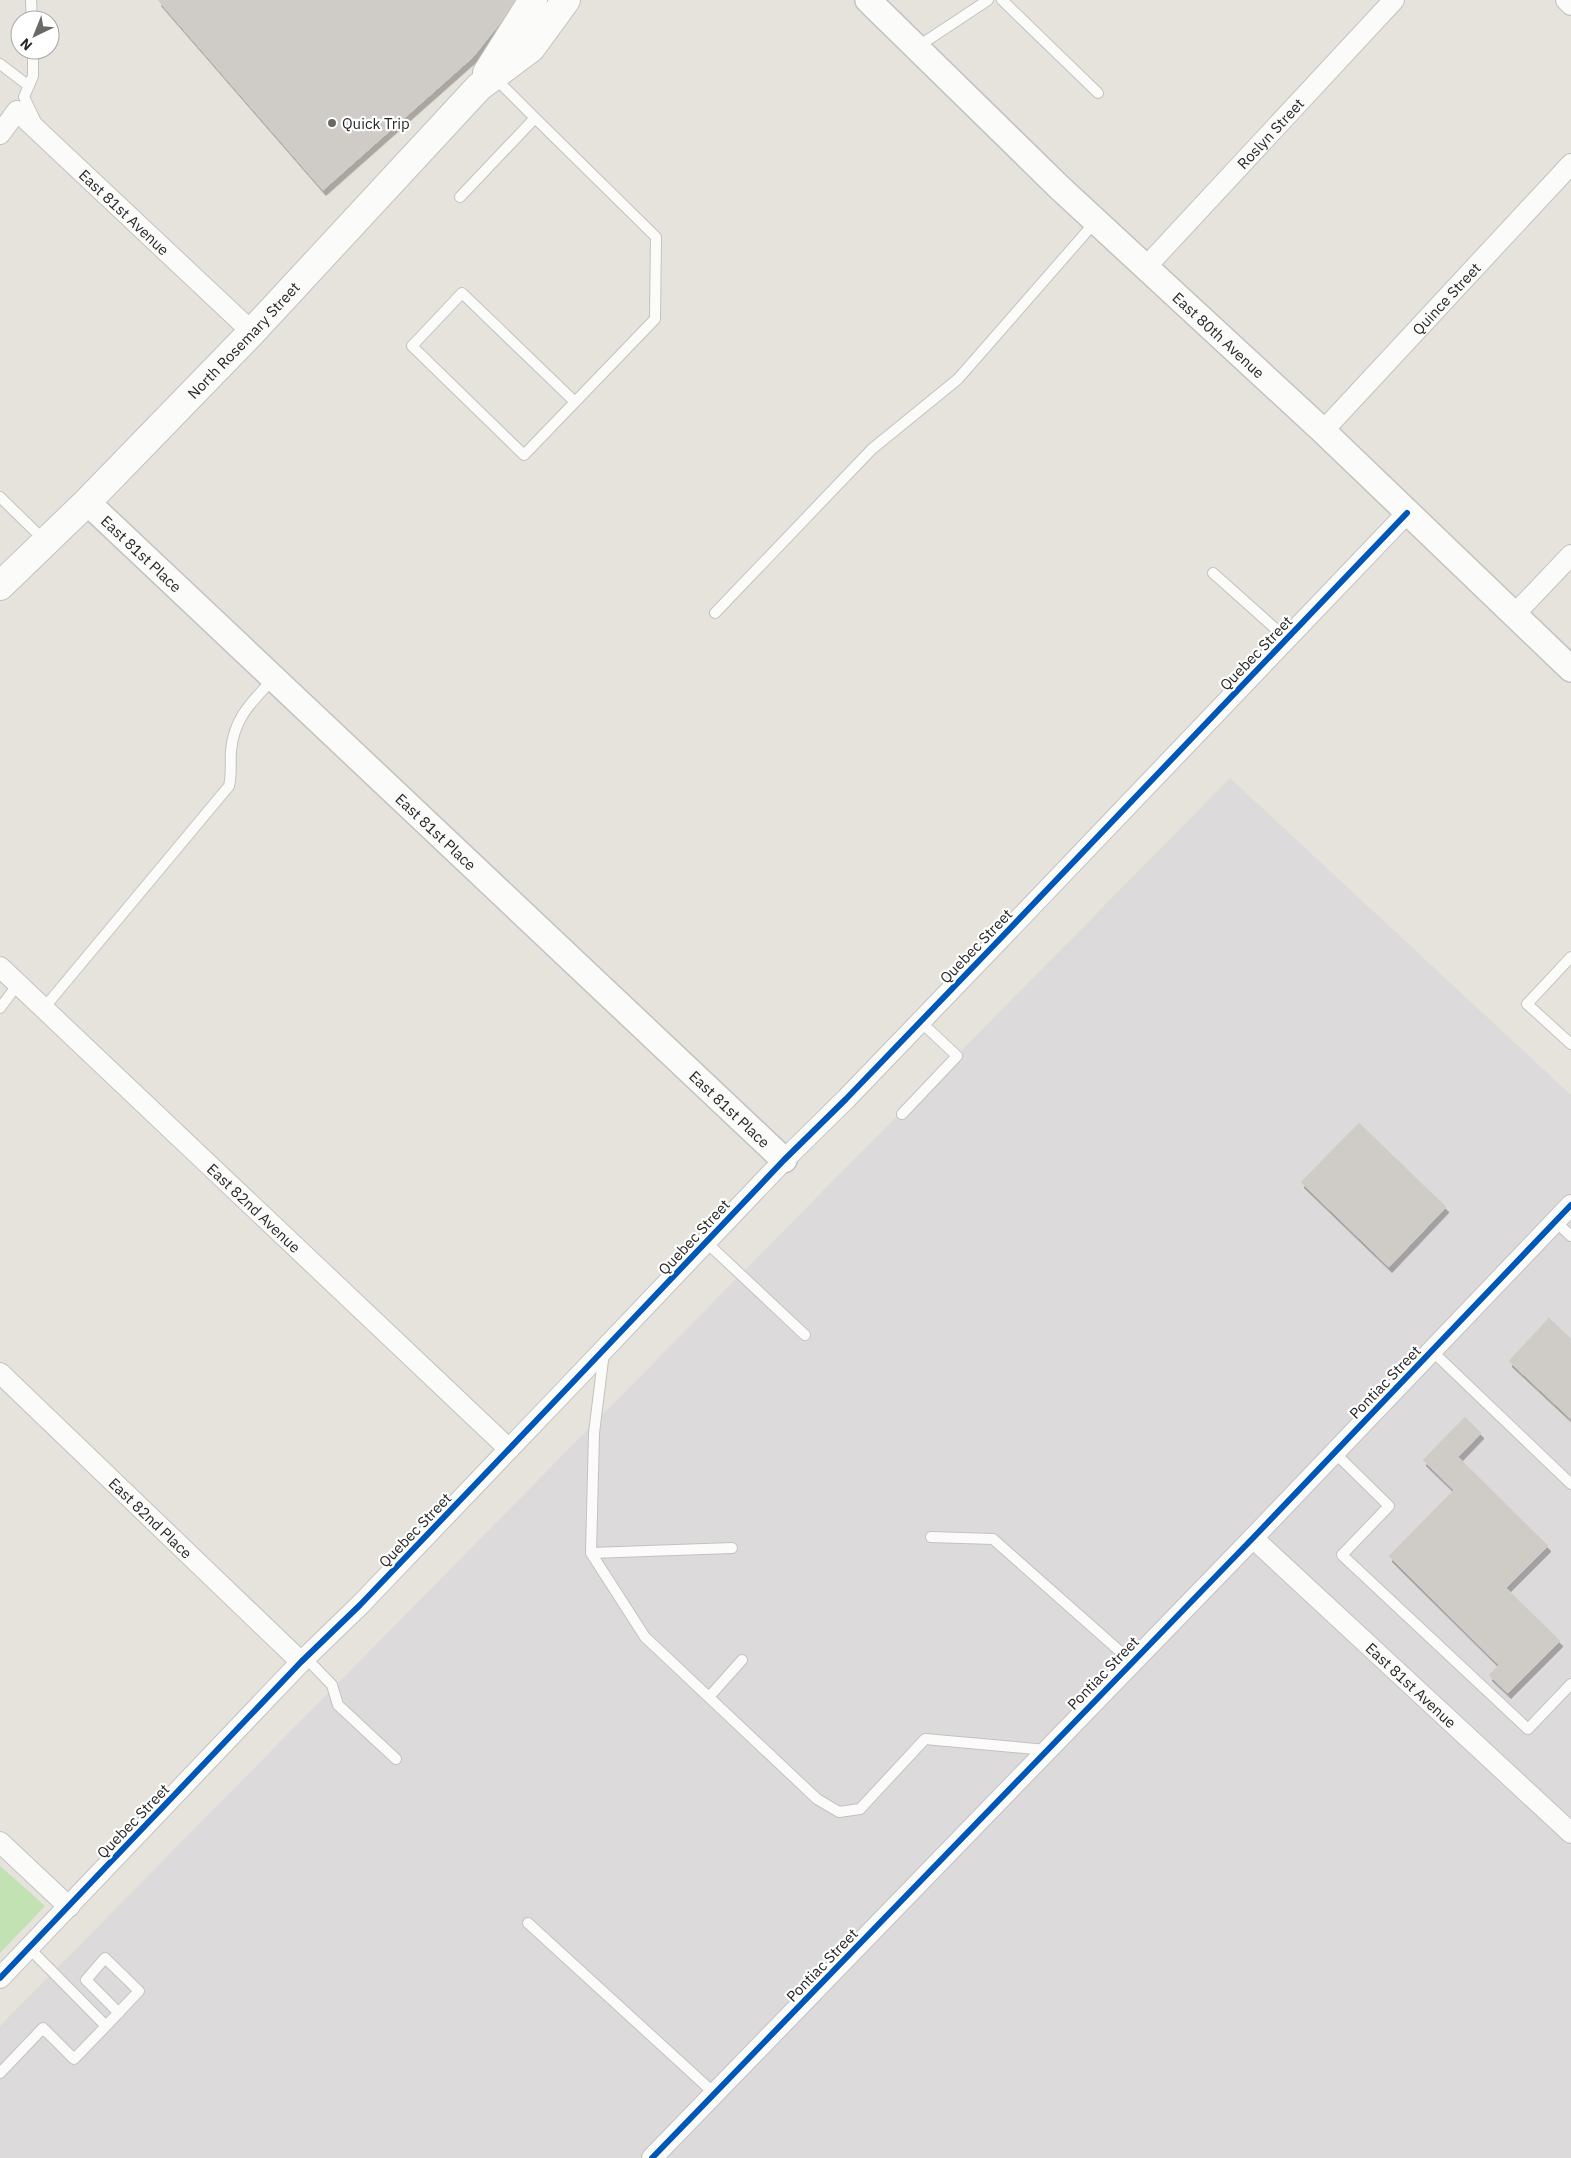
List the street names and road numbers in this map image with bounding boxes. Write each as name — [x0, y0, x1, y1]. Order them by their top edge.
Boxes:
street label: Roslyn Street — [1233, 94, 1308, 173]
street label: East 81st Avenue — [75, 165, 173, 259]
street label: Quince Street — [1408, 258, 1484, 339]
street label: North Rosemary Street — [183, 278, 303, 402]
street label: East 80th Avenue — [1169, 288, 1269, 382]
street label: East 81st Place — [97, 511, 186, 596]
street label: Quebec Street — [1216, 612, 1296, 694]
street label: East 81st Place — [392, 789, 480, 874]
street label: Quebec Street — [936, 905, 1016, 987]
street label: East 81st Place — [686, 1066, 774, 1151]
street label: East 82nd Avenue — [203, 1159, 305, 1256]
street label: Quebec Street — [654, 1195, 734, 1279]
street label: Pontiac Street — [1345, 1341, 1425, 1423]
street label: East 82nd Place — [105, 1473, 196, 1562]
street label: Quebec Street — [375, 1489, 455, 1571]
street label: Pontiac Street — [1063, 1632, 1143, 1714]
street label: East 81st Avenue — [1362, 1638, 1461, 1732]
street label: Quebec Street — [93, 1780, 173, 1862]
street label: Pontiac Street — [782, 1924, 862, 2006]

